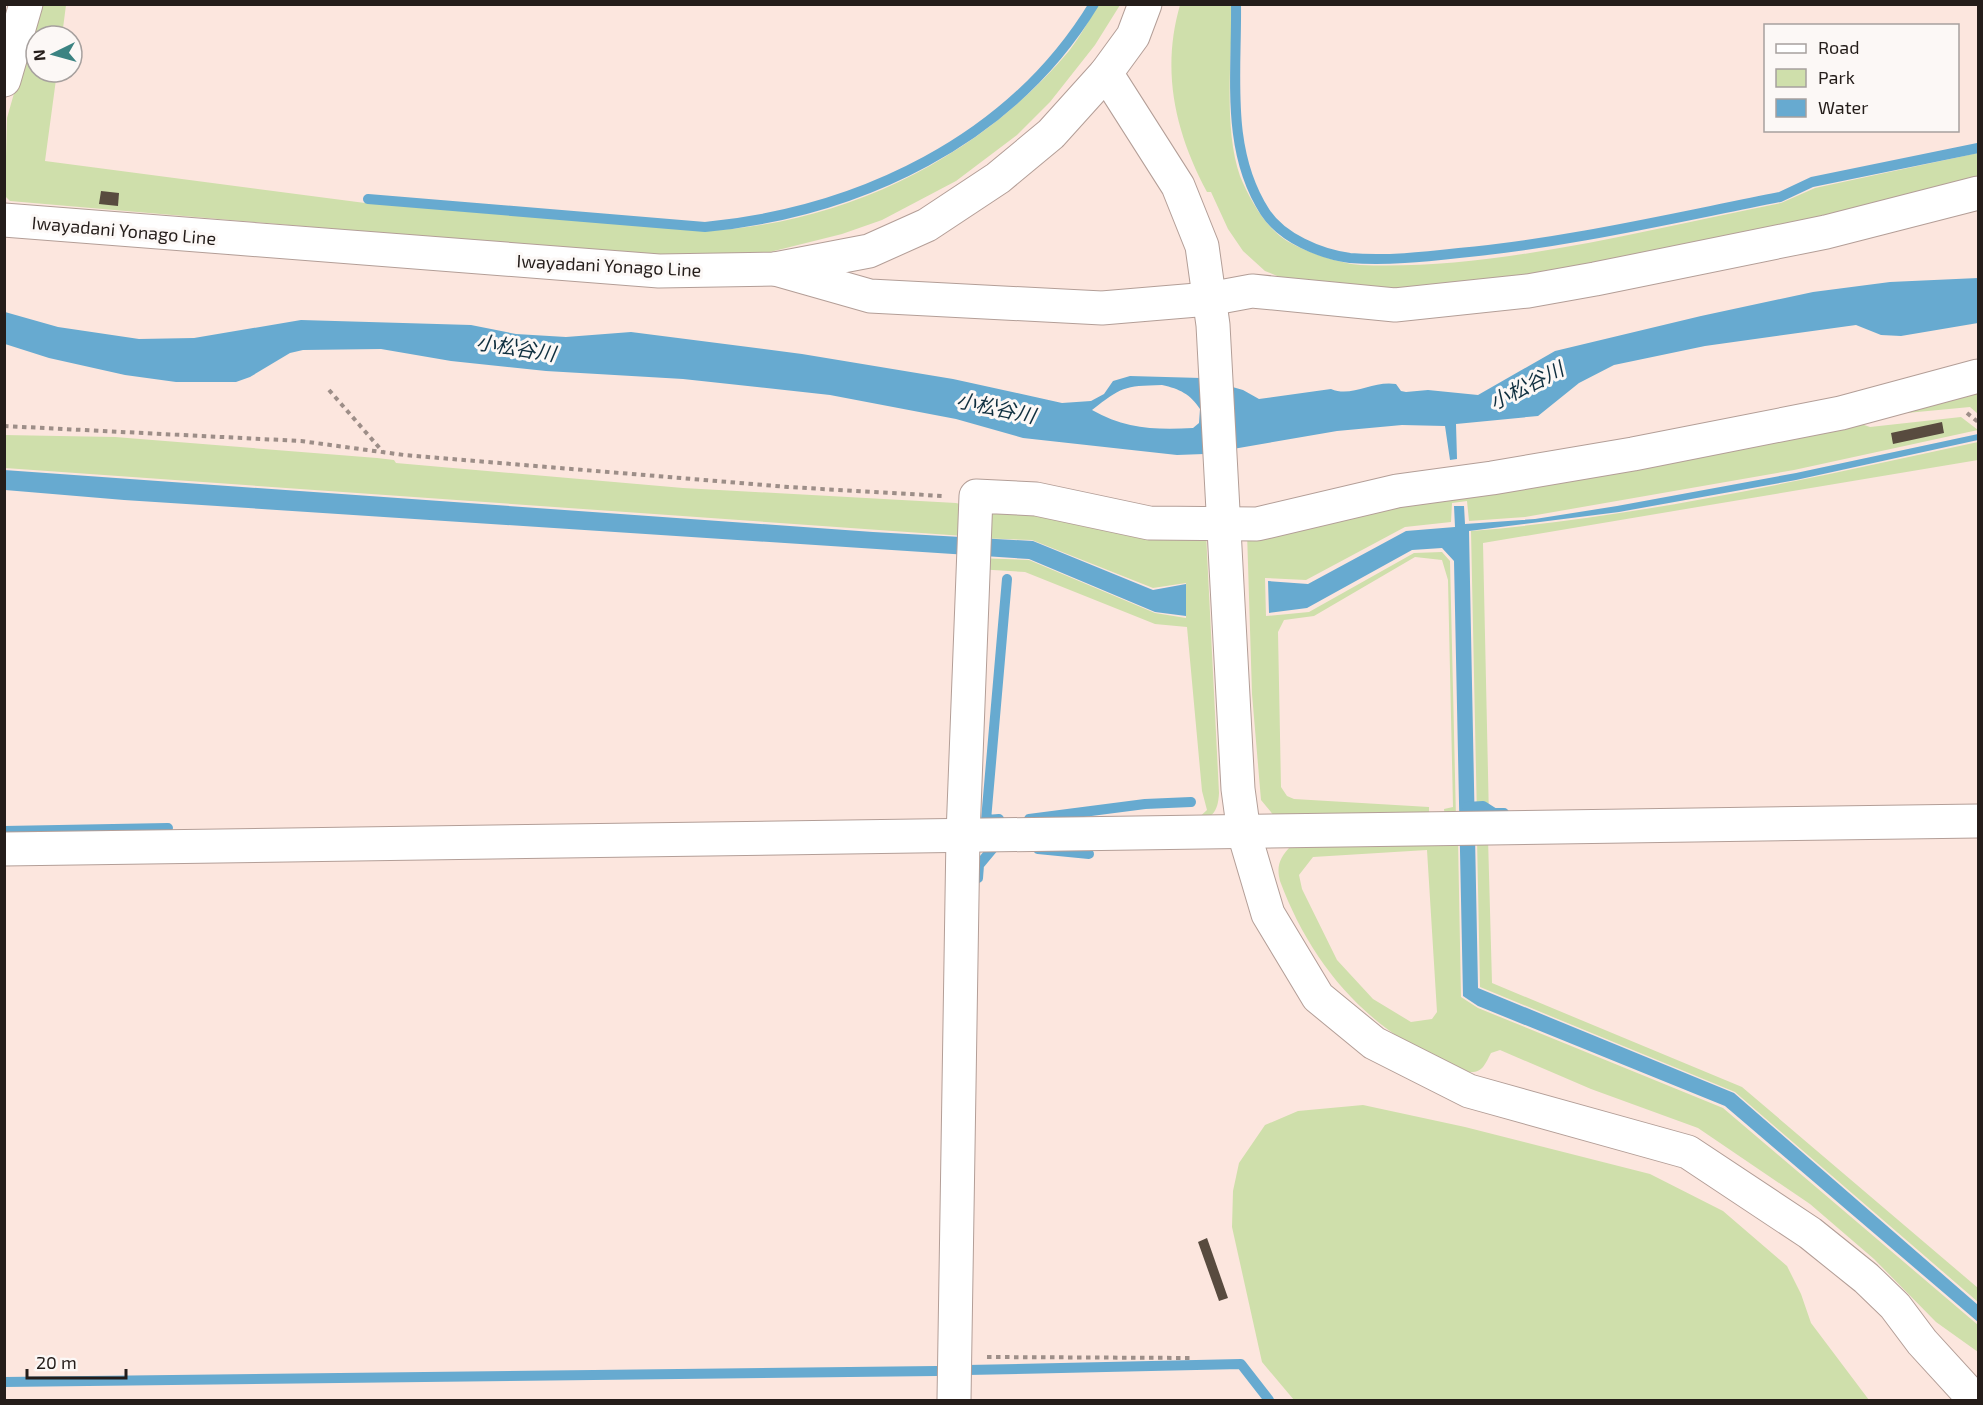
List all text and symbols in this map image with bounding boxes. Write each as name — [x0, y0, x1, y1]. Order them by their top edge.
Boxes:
north arrow — [24, 24, 84, 84]
legend — [1764, 24, 1959, 132]
text: Road — [1818, 36, 1859, 58]
text: N — [29, 49, 49, 62]
text: Park — [1818, 66, 1855, 88]
text: Water — [1818, 96, 1868, 118]
street label: Iwayadani Yonago Line — [31, 211, 217, 249]
street label: Iwayadani Yonago Line — [516, 249, 702, 281]
water label: 小松谷川 — [475, 329, 559, 365]
water label: 小松谷川 — [1485, 355, 1569, 414]
water label: 小松谷川 — [954, 387, 1040, 427]
scale bar — [27, 1342, 126, 1380]
text: 20 m — [36, 1351, 77, 1373]

